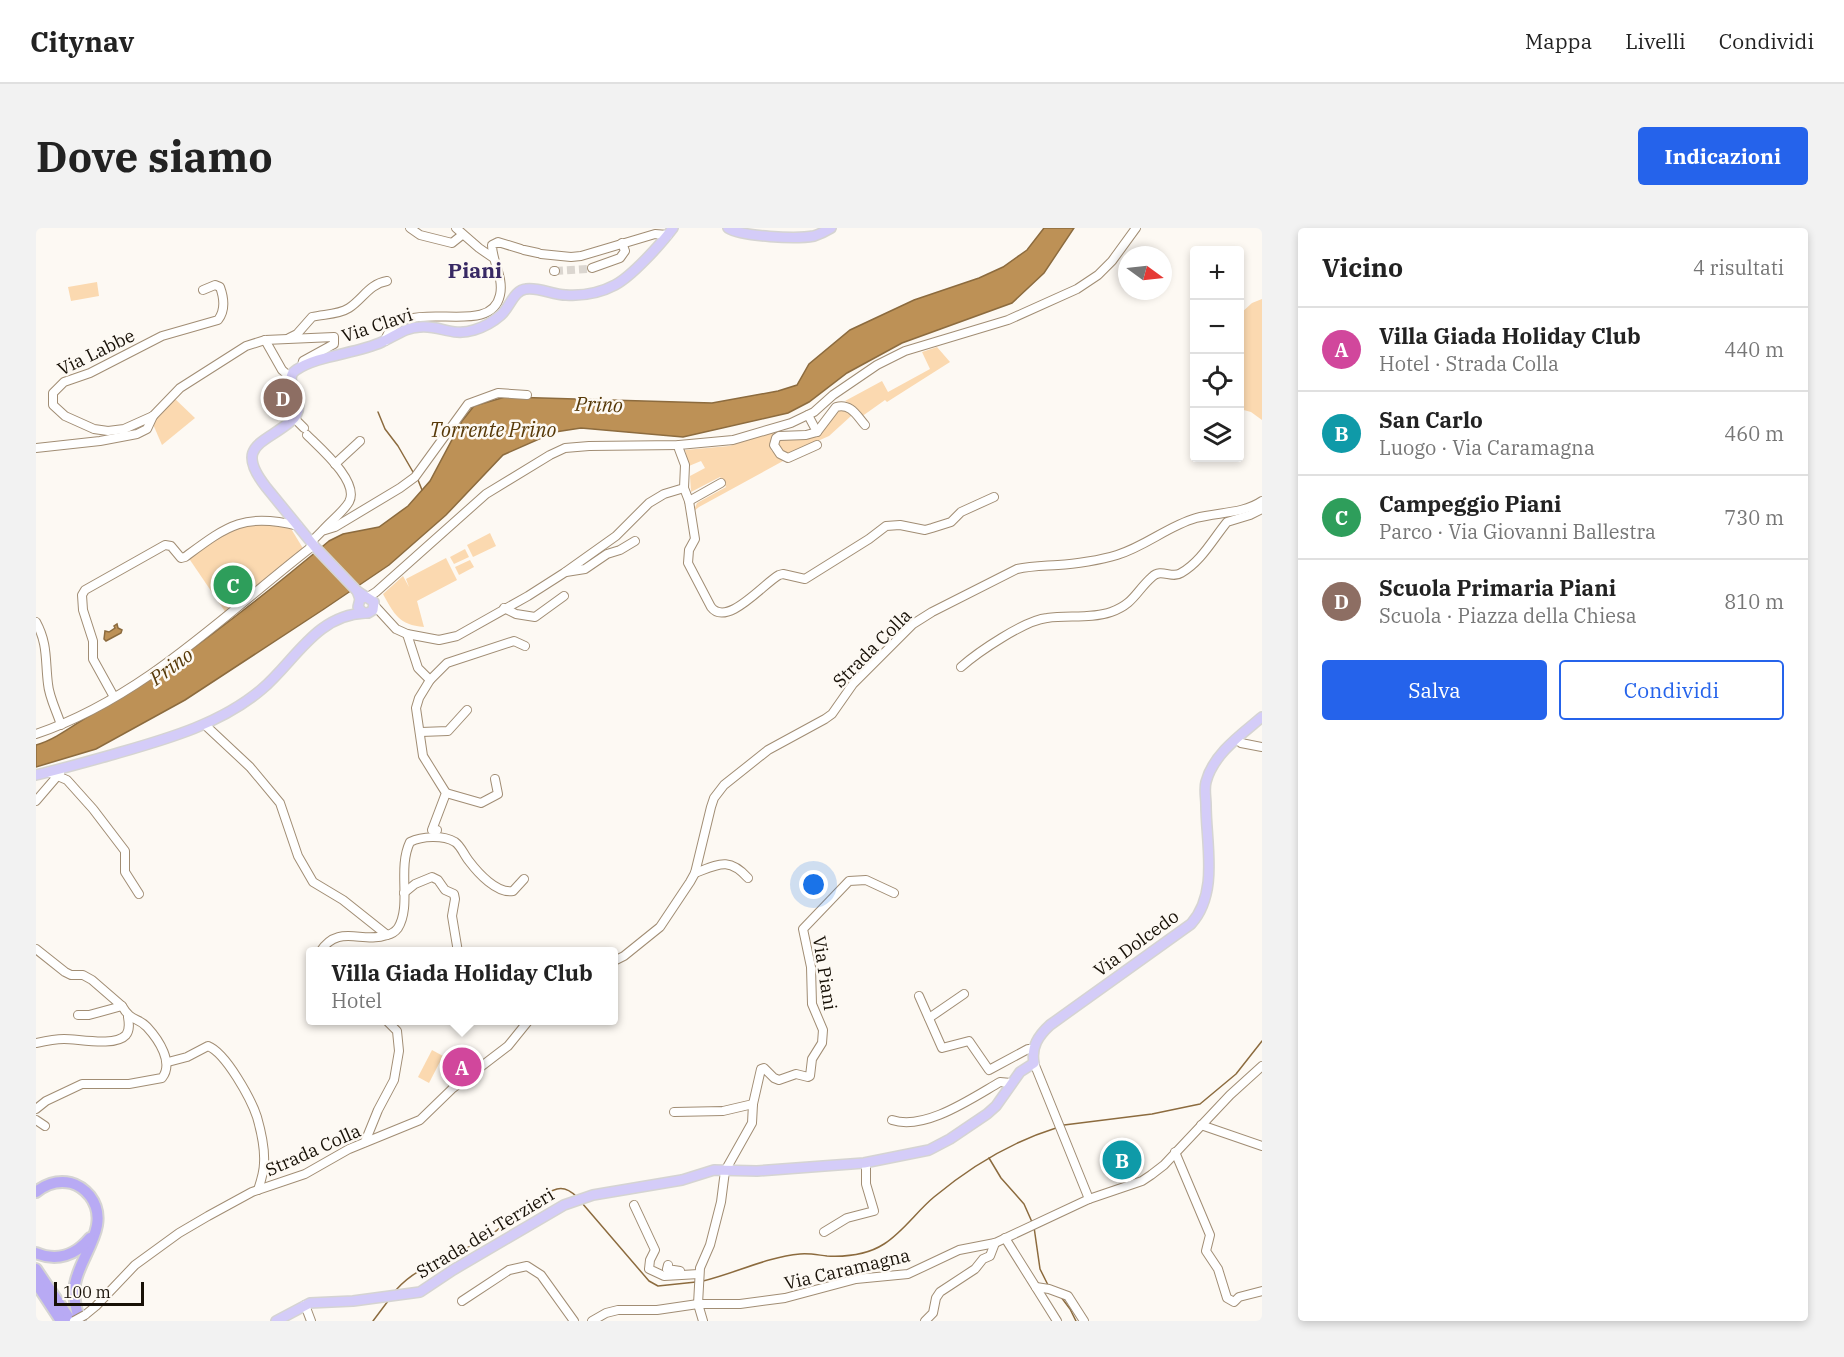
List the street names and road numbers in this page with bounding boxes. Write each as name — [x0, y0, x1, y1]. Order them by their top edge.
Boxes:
street label: Via Clavi — [339, 303, 416, 347]
street label: Via Labbe — [54, 323, 138, 381]
street label: Strada Colla — [828, 604, 916, 692]
street label: Via Dolcedo — [1089, 904, 1183, 982]
street label: Via Piani — [808, 934, 842, 1012]
street label: Strada Colla — [262, 1119, 364, 1181]
street label: Strada dei Terzieri — [412, 1183, 558, 1283]
street label: Via Caramagna — [782, 1243, 912, 1295]

